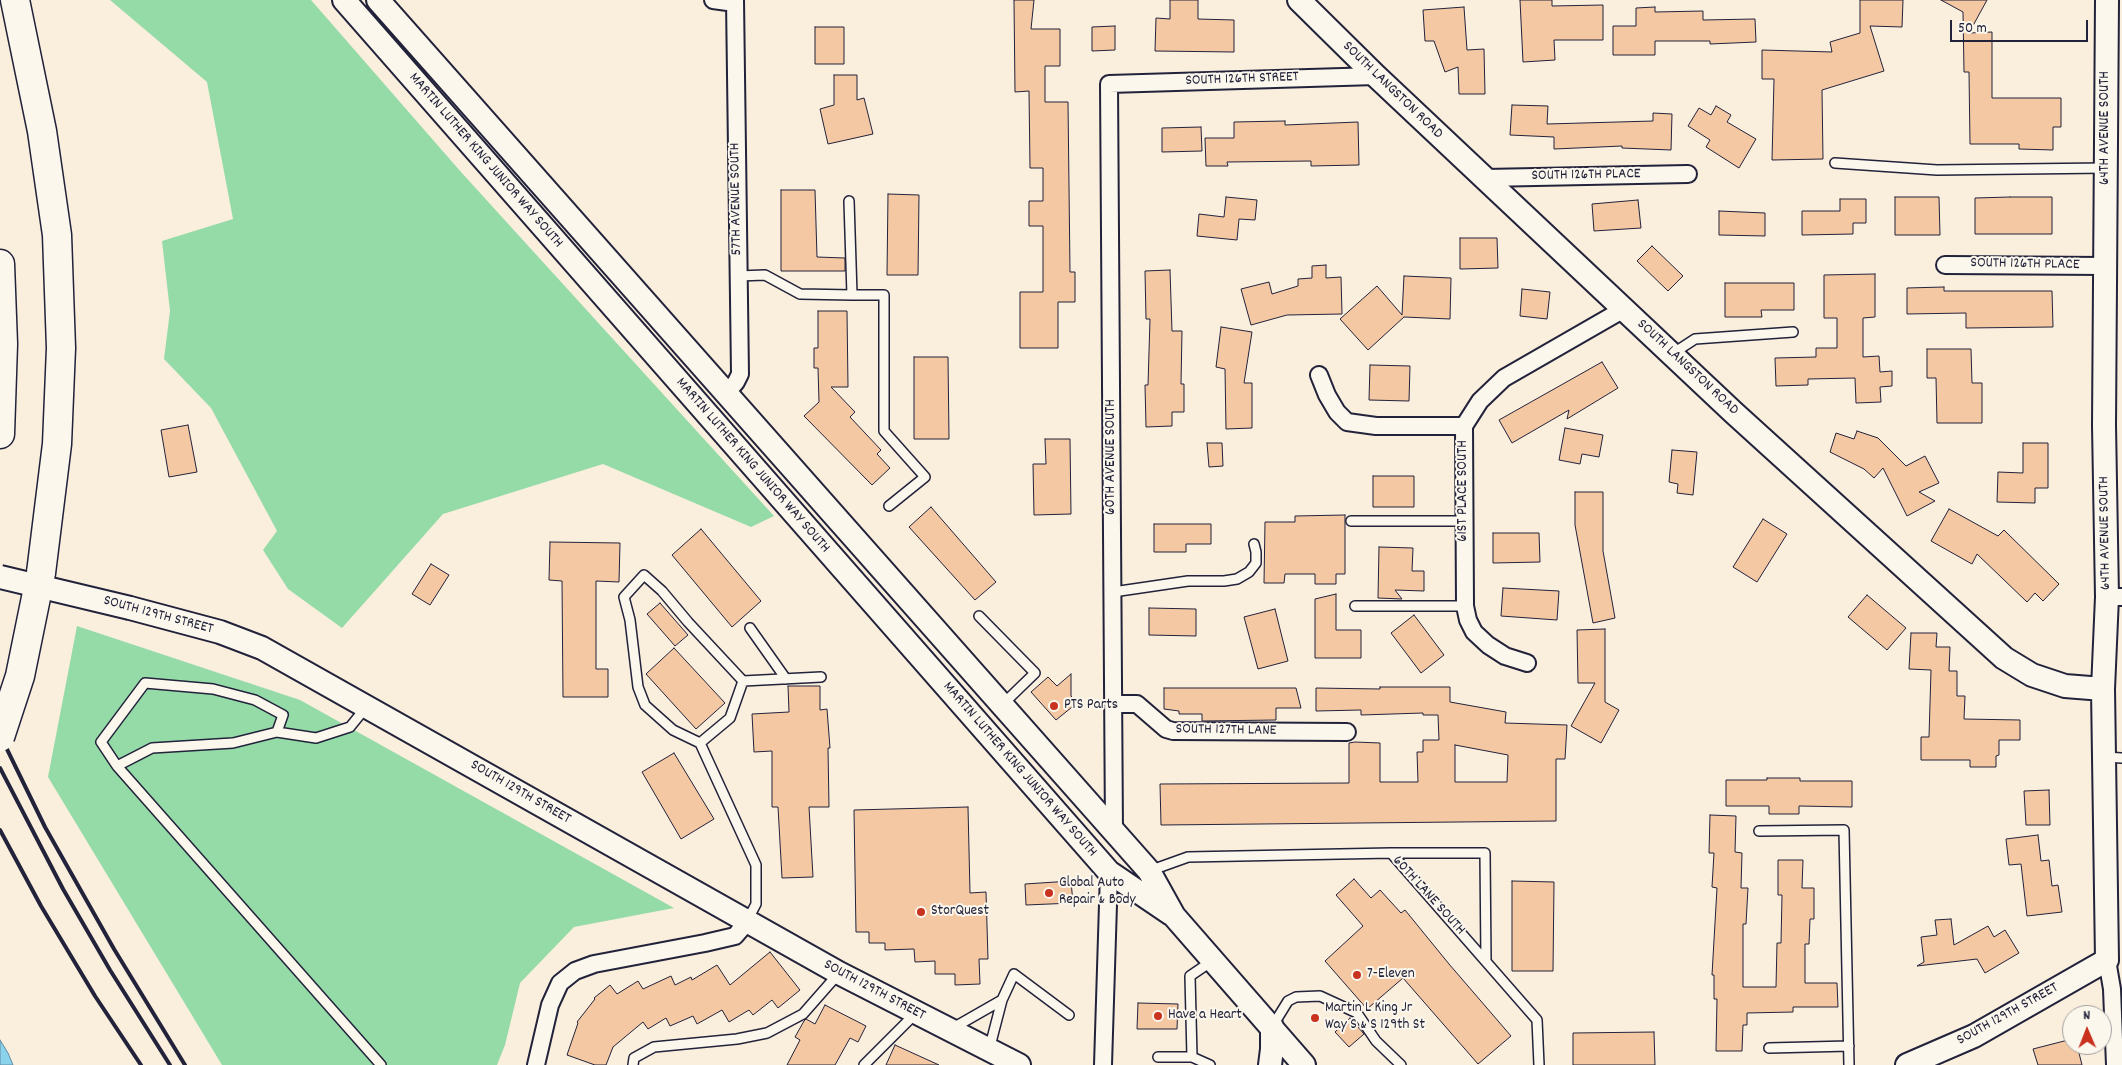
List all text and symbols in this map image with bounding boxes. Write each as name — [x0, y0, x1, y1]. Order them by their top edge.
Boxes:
scale bar — [1952, 10, 2090, 42]
text: 50 m — [1958, 18, 1987, 40]
street label: SOUTH LANGSTON ROAD — [1338, 38, 1446, 144]
street label: SOUTH 126TH STREET — [1185, 69, 1299, 91]
street label: MARTIN LUTHER KING JUNIOR WAY SOUTH — [404, 70, 566, 252]
street label: 64TH AVENUE SOUTH — [2097, 71, 2115, 185]
street label: 57TH AVENUE SOUTH — [727, 142, 747, 256]
street label: SOUTH 126TH PLACE — [1531, 166, 1641, 186]
street label: SOUTH 126TH PLACE — [1970, 255, 2080, 275]
street label: SOUTH LANGSTON ROAD — [1632, 316, 1742, 420]
street label: MARTIN LUTHER KING JUNIOR WAY SOUTH — [671, 375, 833, 557]
street label: 60TH AVENUE SOUTH — [1103, 399, 1121, 515]
street label: 61ST PLACE SOUTH — [1455, 440, 1473, 542]
street label: 64TH AVENUE SOUTH — [2096, 476, 2116, 590]
street label: SOUTH 129TH STREET — [101, 593, 215, 639]
street label: MARTIN LUTHER KING JUNIOR WAY SOUTH — [938, 679, 1100, 861]
place label: PTS Parts — [1064, 697, 1118, 715]
marker: PTS Parts — [1048, 700, 1060, 712]
street label: SOUTH 127TH LANE — [1175, 721, 1277, 741]
street label: SOUTH 129TH STREET — [467, 757, 573, 829]
street label: 60TH LANE SOUTH — [1388, 853, 1468, 939]
place label: Global Auto Repair & Body — [1059, 875, 1136, 910]
marker: Global Auto Repair & Body — [1043, 887, 1055, 899]
place label: StorQuest — [931, 903, 989, 921]
marker: StorQuest — [915, 906, 927, 918]
street label: SOUTH 129TH STREET — [820, 957, 928, 1025]
place label: 7-Eleven — [1367, 966, 1415, 984]
marker: 7-Eleven — [1351, 969, 1363, 981]
street label: SOUTH 129TH STREET — [1954, 980, 2062, 1050]
place label: Martin L King Jr Way S & S 129th St — [1325, 1000, 1425, 1035]
north arrow — [2062, 1005, 2112, 1055]
text: N — [2083, 1006, 2090, 1026]
place label: Have a Heart — [1168, 1007, 1242, 1025]
marker: Have a Heart — [1152, 1010, 1164, 1022]
marker: Martin L King Jr Way S & S 129th St — [1309, 1012, 1321, 1024]

